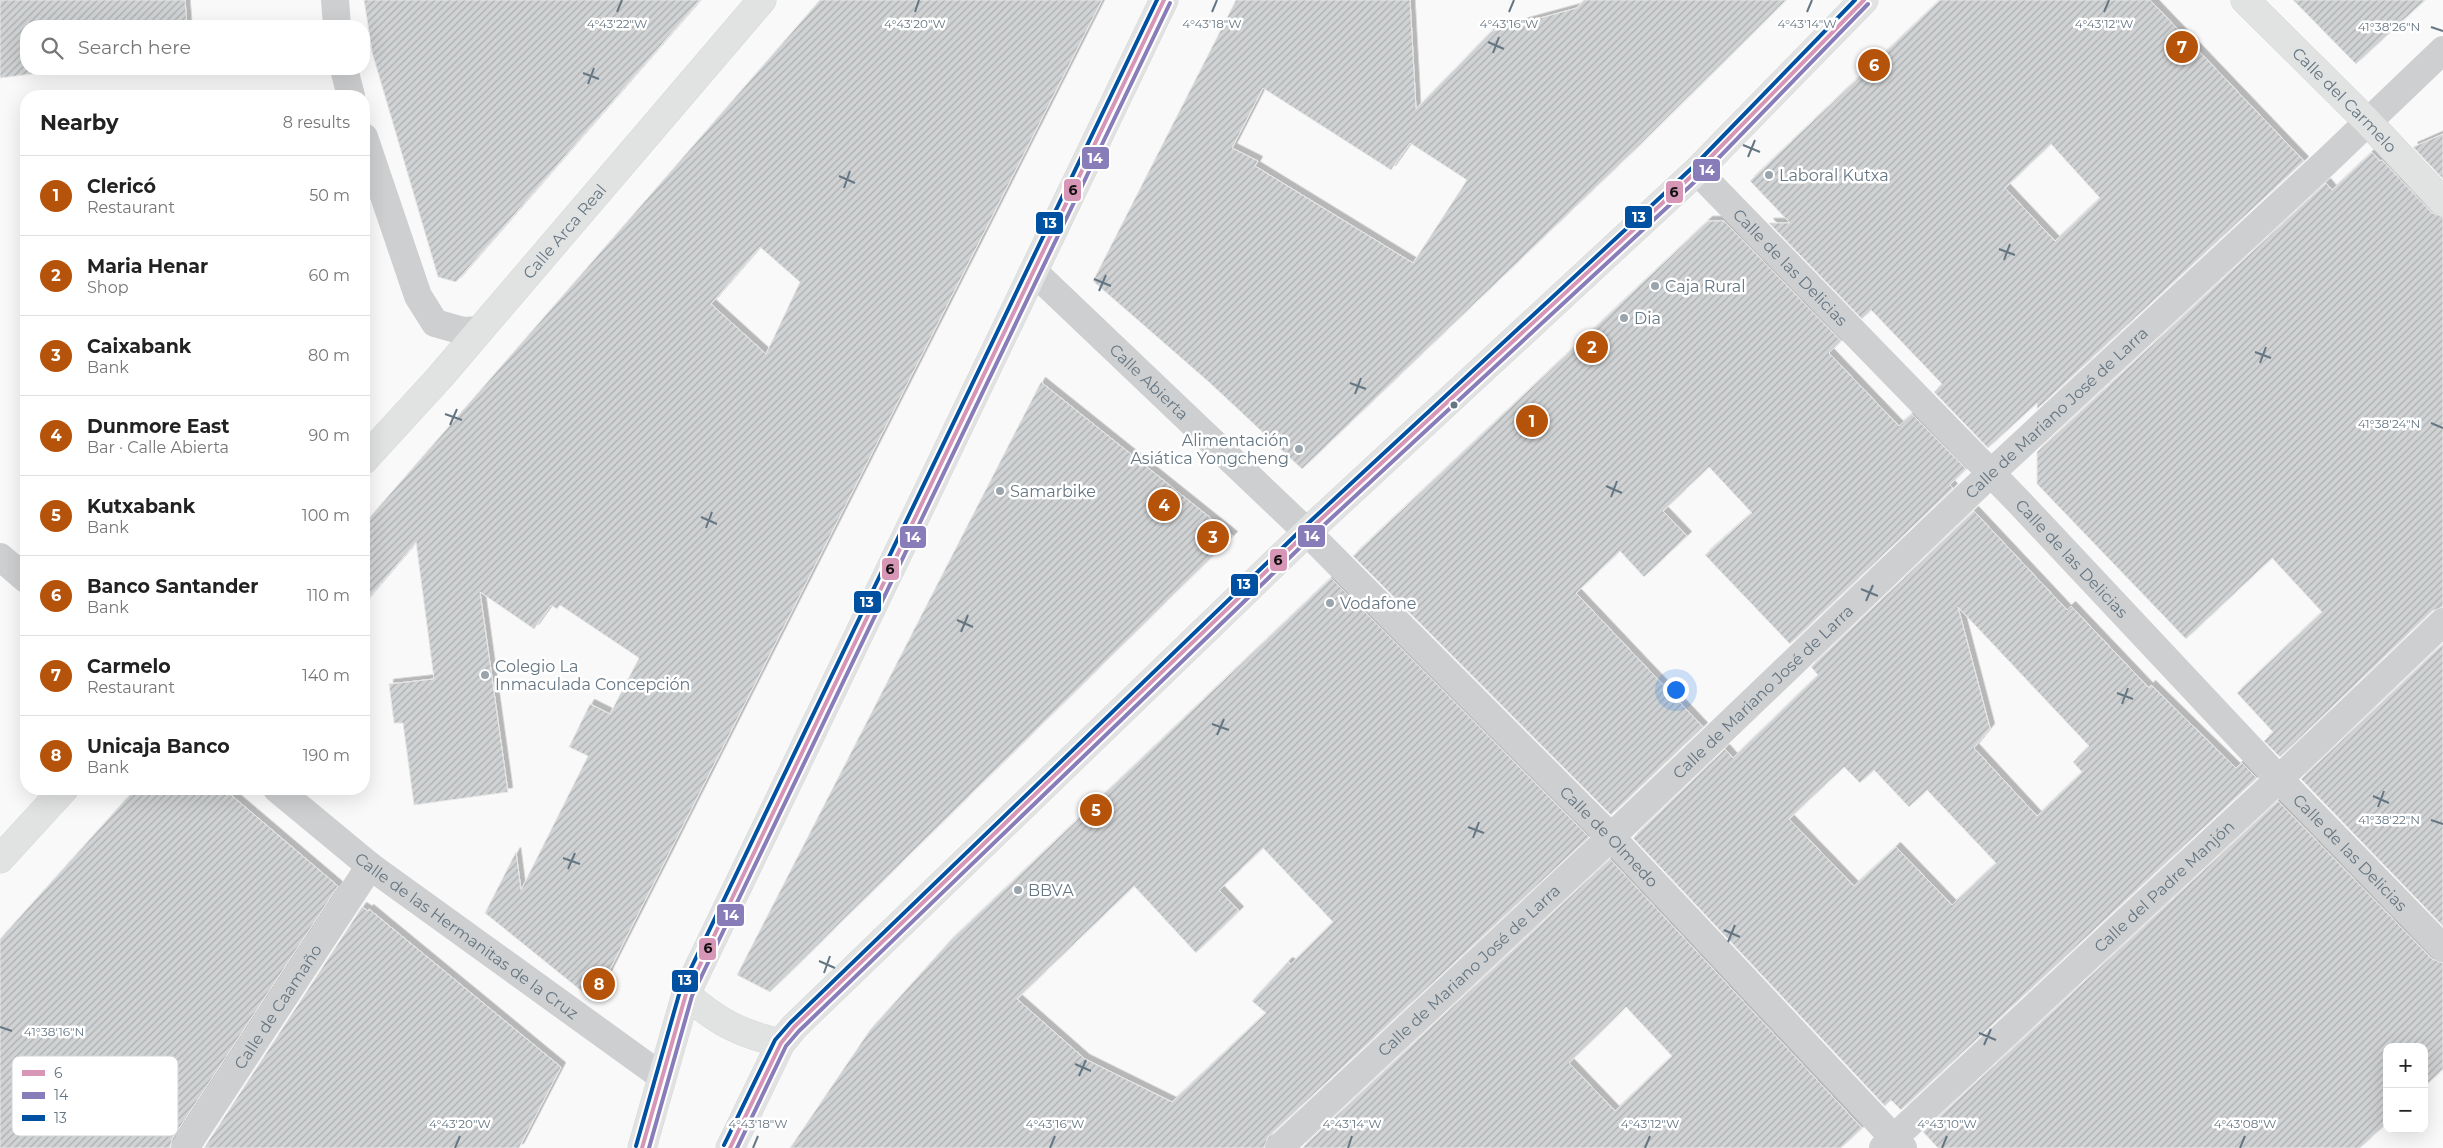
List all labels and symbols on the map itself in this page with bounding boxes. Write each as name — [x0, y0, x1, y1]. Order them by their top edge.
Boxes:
text: 4°43'22"W — [587, 16, 647, 31]
text: 4°43'20"W — [884, 16, 946, 31]
text: 4°43'18"W — [1182, 16, 1242, 31]
text: 4°43'16"W — [1480, 16, 1538, 31]
text: 4°43'14"W — [1777, 16, 1837, 31]
text: 4°43'12"W — [2075, 16, 2133, 31]
text: 41°38'26"N — [2358, 19, 2420, 34]
pin: 7 — [2166, 28, 2198, 66]
street label: Calle del Carmelo — [2289, 43, 2401, 156]
pin: 6 — [1858, 46, 1890, 84]
line badge: 14 — [1081, 146, 1110, 170]
text: 14 — [1087, 149, 1103, 167]
line badge: 14 — [1692, 158, 1721, 182]
text: 14 — [1699, 161, 1715, 179]
place label: Laboral Kutxa — [1779, 166, 1889, 185]
marker: Laboral Kutxa — [1763, 169, 1775, 181]
line badge: 6 — [1063, 178, 1082, 202]
street label: Calle Arca Real — [519, 180, 610, 283]
line badge: 6 — [1665, 180, 1684, 204]
text: 6 — [1069, 181, 1078, 199]
text: 6 — [1670, 183, 1679, 201]
line badge: 13 — [1624, 205, 1653, 229]
street label: Calle de las Delicias — [1729, 205, 1852, 330]
text: 13 — [1632, 208, 1646, 226]
line badge: 13 — [1035, 211, 1064, 235]
text: 13 — [1043, 214, 1057, 232]
place label: Caja Rural — [1665, 277, 1746, 296]
marker: Caja Rural — [1649, 280, 1661, 292]
place label: Dia — [1634, 309, 1661, 328]
marker: Dia — [1618, 312, 1630, 324]
street label: Calle de Mariano José de Larra — [1961, 323, 2152, 502]
pin: 2 — [1576, 328, 1608, 366]
street label: Calle Abierta — [1106, 340, 1193, 424]
unlabelled marker — [1449, 400, 1459, 410]
pin: 1 — [1516, 402, 1548, 440]
text: 41°38'24"N — [2358, 416, 2420, 431]
place label: Alimentación Asiática Yongcheng — [1130, 431, 1289, 468]
marker: Alimentación Asiática Yongcheng — [1293, 443, 1305, 455]
place label: Samarbike — [1010, 482, 1096, 501]
marker: Samarbike — [994, 485, 1006, 497]
pin: 4 — [1148, 486, 1180, 524]
street label: Calle de las Delicias — [2012, 495, 2132, 622]
pin: 3 — [1197, 518, 1229, 556]
line badge: 14 — [1297, 524, 1326, 548]
line badge: 14 — [899, 525, 927, 549]
text: 14 — [1304, 527, 1320, 545]
text: 14 — [905, 528, 921, 546]
line badge: 6 — [1269, 548, 1288, 572]
text: 6 — [1274, 551, 1283, 569]
line badge: 6 — [881, 557, 900, 581]
text: 6 — [886, 560, 895, 578]
line badge: 13 — [1230, 573, 1259, 597]
text: 13 — [1237, 575, 1251, 593]
line badge: 13 — [853, 590, 882, 614]
text: 13 — [860, 593, 874, 611]
place label: Vodafone — [1340, 594, 1416, 613]
marker: Vodafone — [1324, 597, 1336, 609]
street label: Calle de Mariano José de Larra — [1669, 601, 1857, 782]
place label: Colegio La Inmaculada Concepción — [495, 657, 690, 694]
marker: Colegio La Inmaculada Concepción — [479, 669, 491, 681]
your location — [1663, 677, 1689, 703]
street label: Calle de Olmedo — [1556, 782, 1662, 891]
street label: Calle de las Delicias — [2289, 790, 2411, 915]
pin: 5 — [1080, 791, 1112, 829]
text: 41°38'22"N — [2358, 812, 2420, 827]
street label: Calle del Padre Manjón — [2090, 816, 2238, 956]
street label: Calle de las Hermanitas de la Cruz — [351, 848, 582, 1023]
street label: Calle de Mariano José de Larra — [1374, 880, 1564, 1060]
place label: BBVA — [1028, 881, 1074, 900]
marker: BBVA — [1012, 884, 1024, 896]
line badge: 14 — [716, 903, 745, 927]
text: 14 — [723, 906, 739, 924]
line badge: 6 — [698, 937, 717, 961]
text: 6 — [704, 939, 713, 957]
street label: Calle de Caamaño — [230, 941, 326, 1073]
pin: 8 — [583, 965, 615, 1003]
line badge: 13 — [671, 969, 699, 993]
text: 13 — [678, 971, 692, 989]
text: 41°38'16"N — [24, 1024, 84, 1039]
legend — [12, 1056, 178, 1136]
text: 6 — [54, 1064, 63, 1082]
text: 14 — [54, 1086, 69, 1104]
text: 13 — [54, 1109, 67, 1127]
text: 4°43'20"W — [429, 1116, 491, 1131]
text: 4°43'18"W — [728, 1116, 788, 1131]
text: 4°43'16"W — [1026, 1116, 1084, 1131]
text: 4°43'14"W — [1322, 1116, 1382, 1131]
text: 4°43'12"W — [1621, 1116, 1679, 1131]
text: 4°43'10"W — [1917, 1116, 1977, 1131]
text: 4°43'08"W — [2214, 1116, 2276, 1131]

